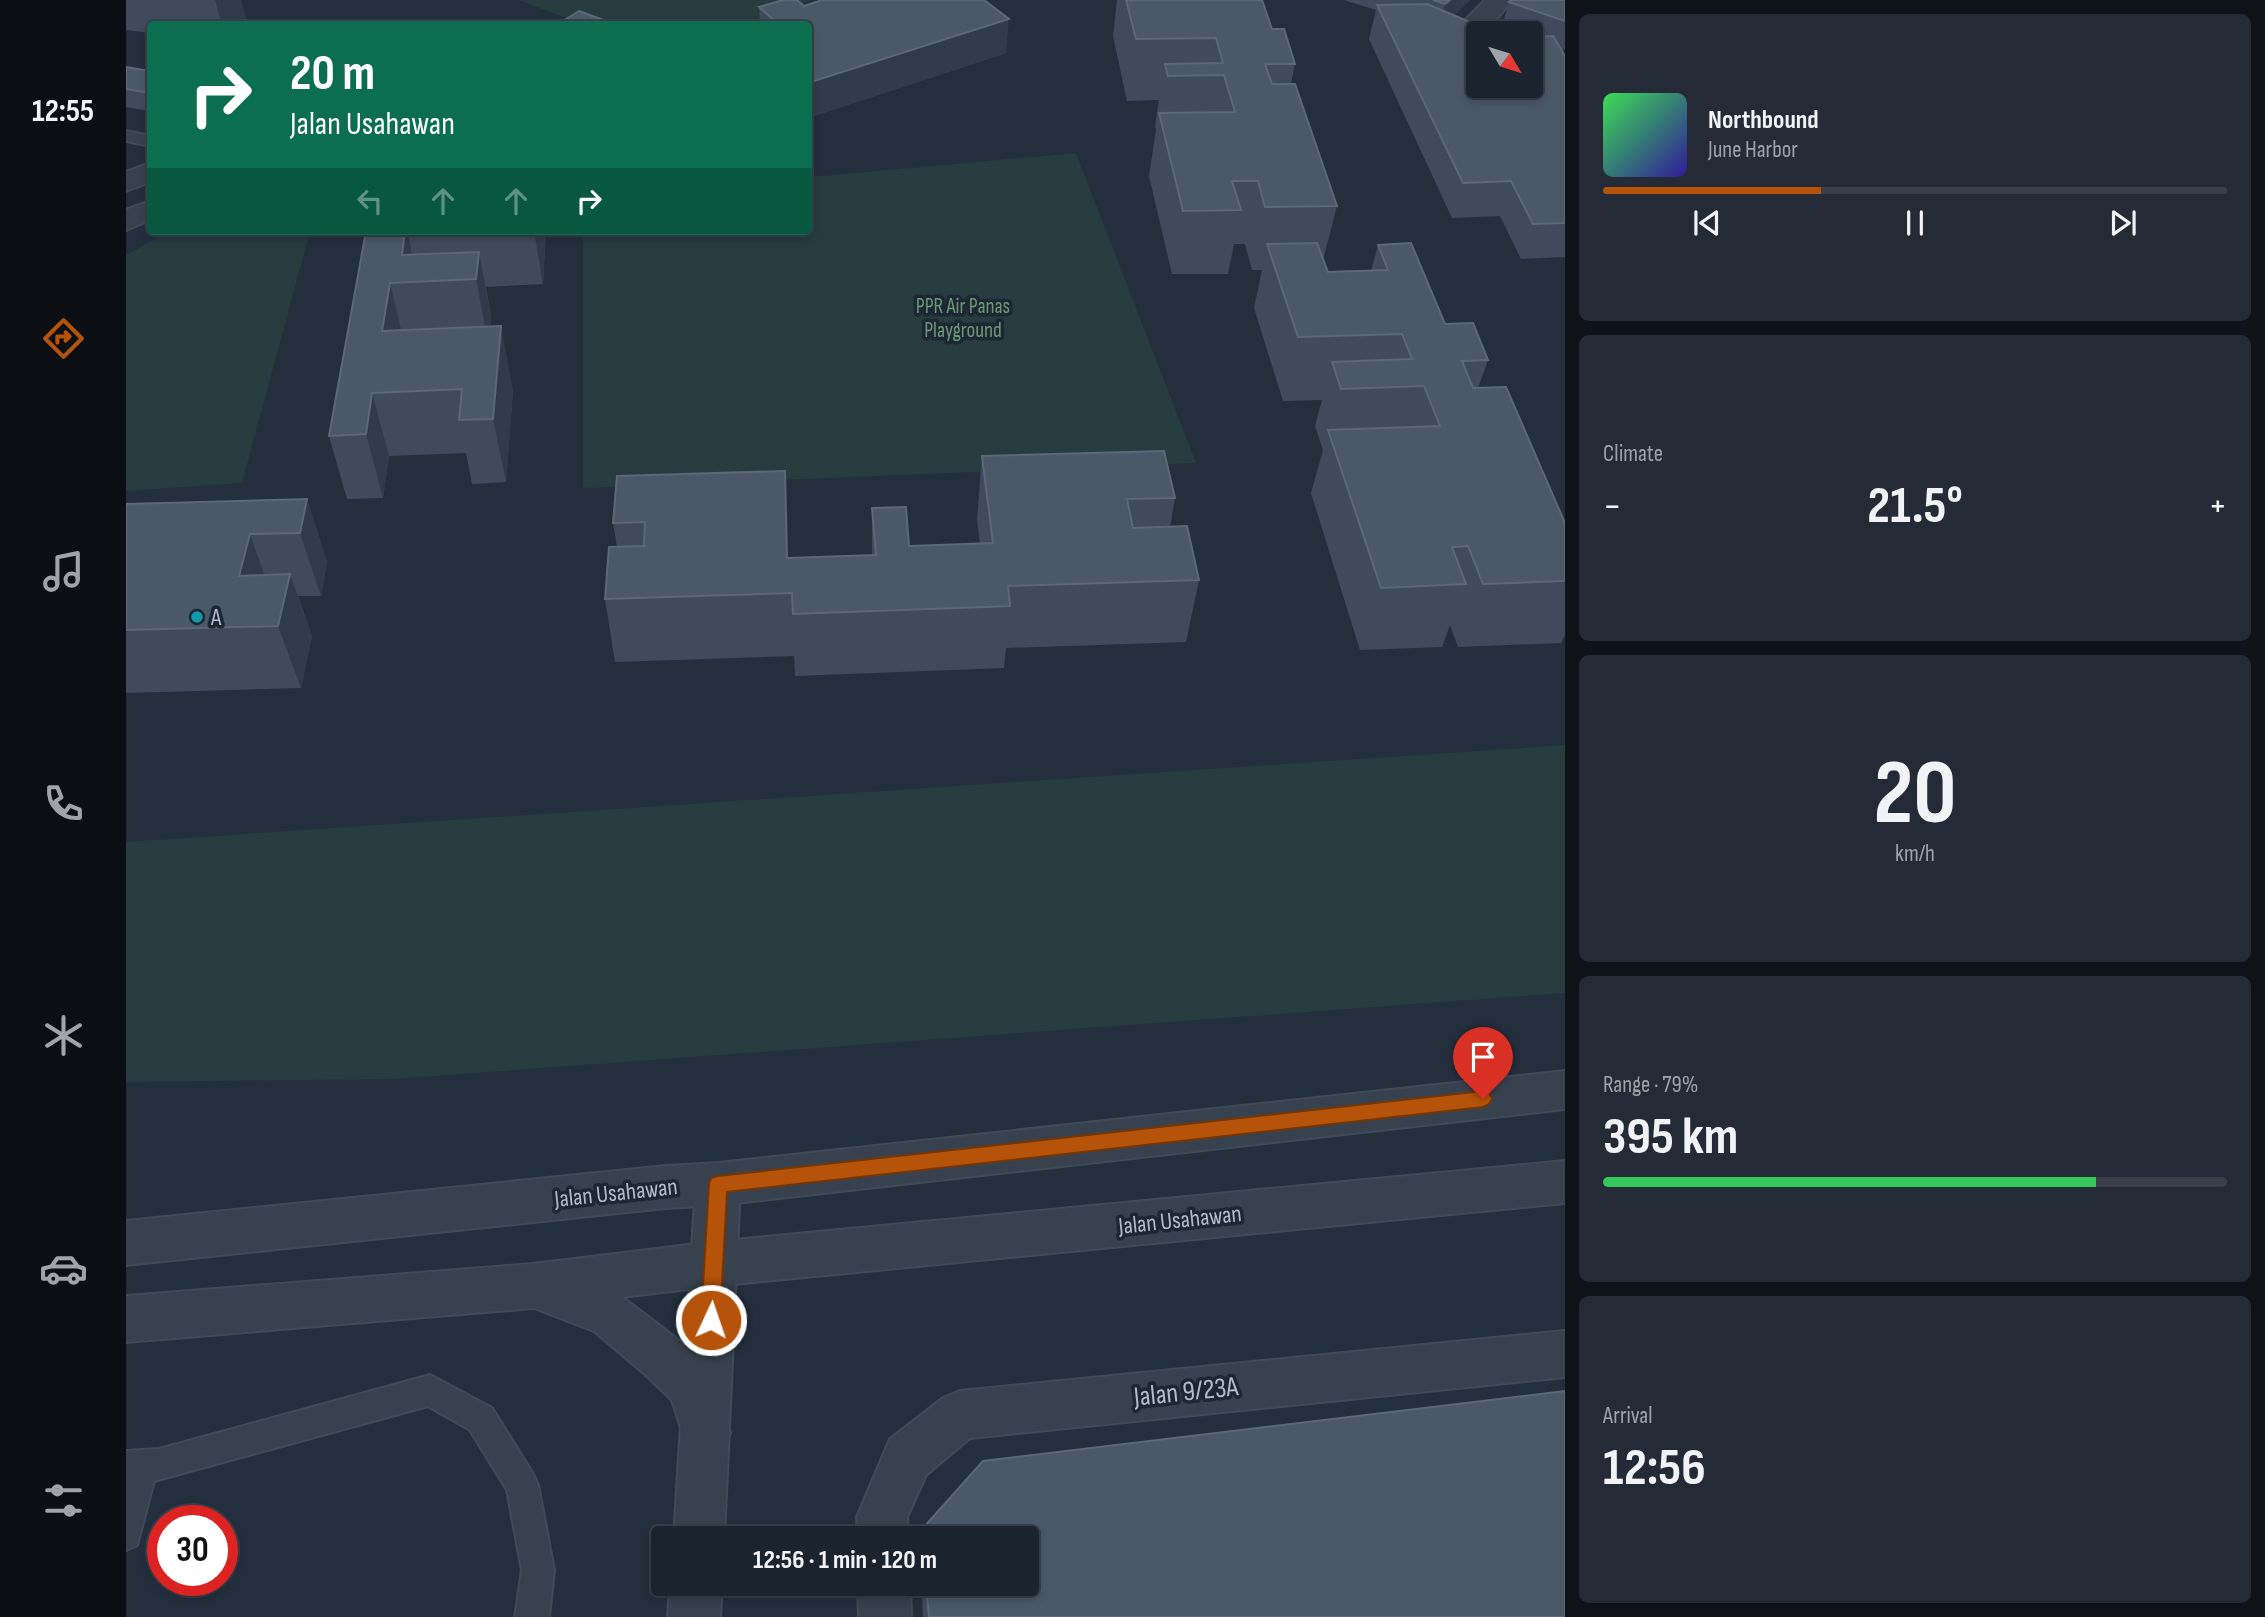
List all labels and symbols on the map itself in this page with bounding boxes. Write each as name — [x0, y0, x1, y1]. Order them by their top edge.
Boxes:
north arrow — [1466, 21, 1544, 98]
park label: PPR Air Panas Playground — [916, 294, 1010, 343]
place label: A — [210, 603, 222, 632]
marker: A — [189, 609, 205, 625]
pin — [1453, 1027, 1513, 1099]
street label: Jalan Usahawan — [552, 1172, 679, 1214]
street label: Jalan Usahawan — [1116, 1199, 1243, 1241]
position arrow — [674, 1283, 748, 1357]
street label: Jalan 9/23A — [1131, 1370, 1241, 1414]
speed limit sign: 30 — [147, 1505, 238, 1596]

